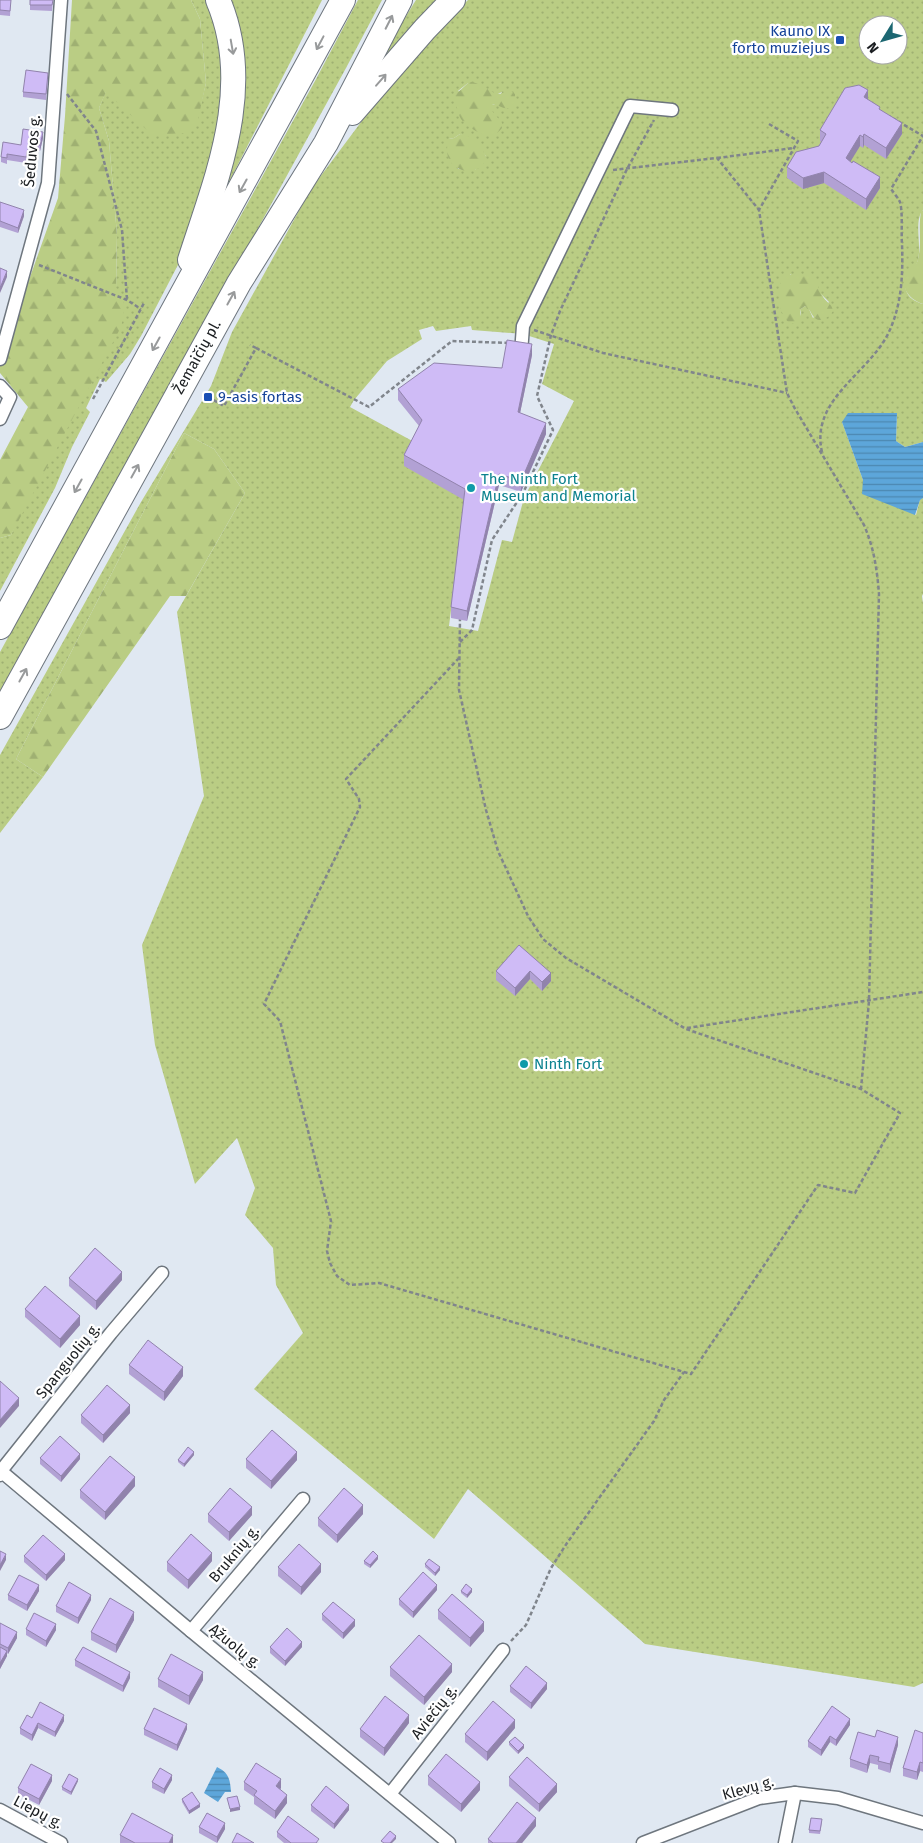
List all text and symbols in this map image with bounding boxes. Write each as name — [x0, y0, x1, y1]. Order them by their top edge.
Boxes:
one-way arrow — [385, 15, 394, 30]
north arrow — [858, 15, 908, 65]
place label: Kauno IX forto muziejus — [732, 22, 831, 57]
marker: Kauno IX forto muziejus — [834, 34, 846, 46]
one-way arrow — [315, 35, 324, 50]
one-way arrow — [227, 38, 237, 54]
text: N — [863, 39, 883, 56]
one-way arrow — [375, 73, 387, 86]
street label: Šeduvos g. — [20, 114, 44, 188]
one-way arrow — [237, 178, 247, 192]
one-way arrow — [226, 291, 236, 306]
street label: Žemaičių pl. — [169, 317, 225, 397]
one-way arrow — [151, 336, 161, 351]
place label: 9-asis fortas — [218, 388, 302, 406]
marker: 9-asis fortas — [202, 391, 214, 403]
one-way arrow — [130, 463, 140, 478]
place label: The Ninth Fort Museum and Memorial — [481, 470, 637, 505]
one-way arrow — [73, 479, 83, 493]
marker: The Ninth Fort Museum and Memorial — [465, 482, 477, 494]
one-way arrow — [19, 668, 29, 682]
place label: Ninth Fort — [534, 1055, 603, 1073]
marker: Ninth Fort — [518, 1058, 530, 1070]
street label: Spanguolių g. — [32, 1320, 104, 1402]
street label: Bruknių g. — [205, 1522, 263, 1586]
street label: Ąžuolų g. — [206, 1620, 264, 1672]
street label: Aviečių g. — [407, 1681, 461, 1743]
street label: Klevų g. — [720, 1772, 776, 1804]
street label: Liepų g. — [10, 1792, 66, 1832]

